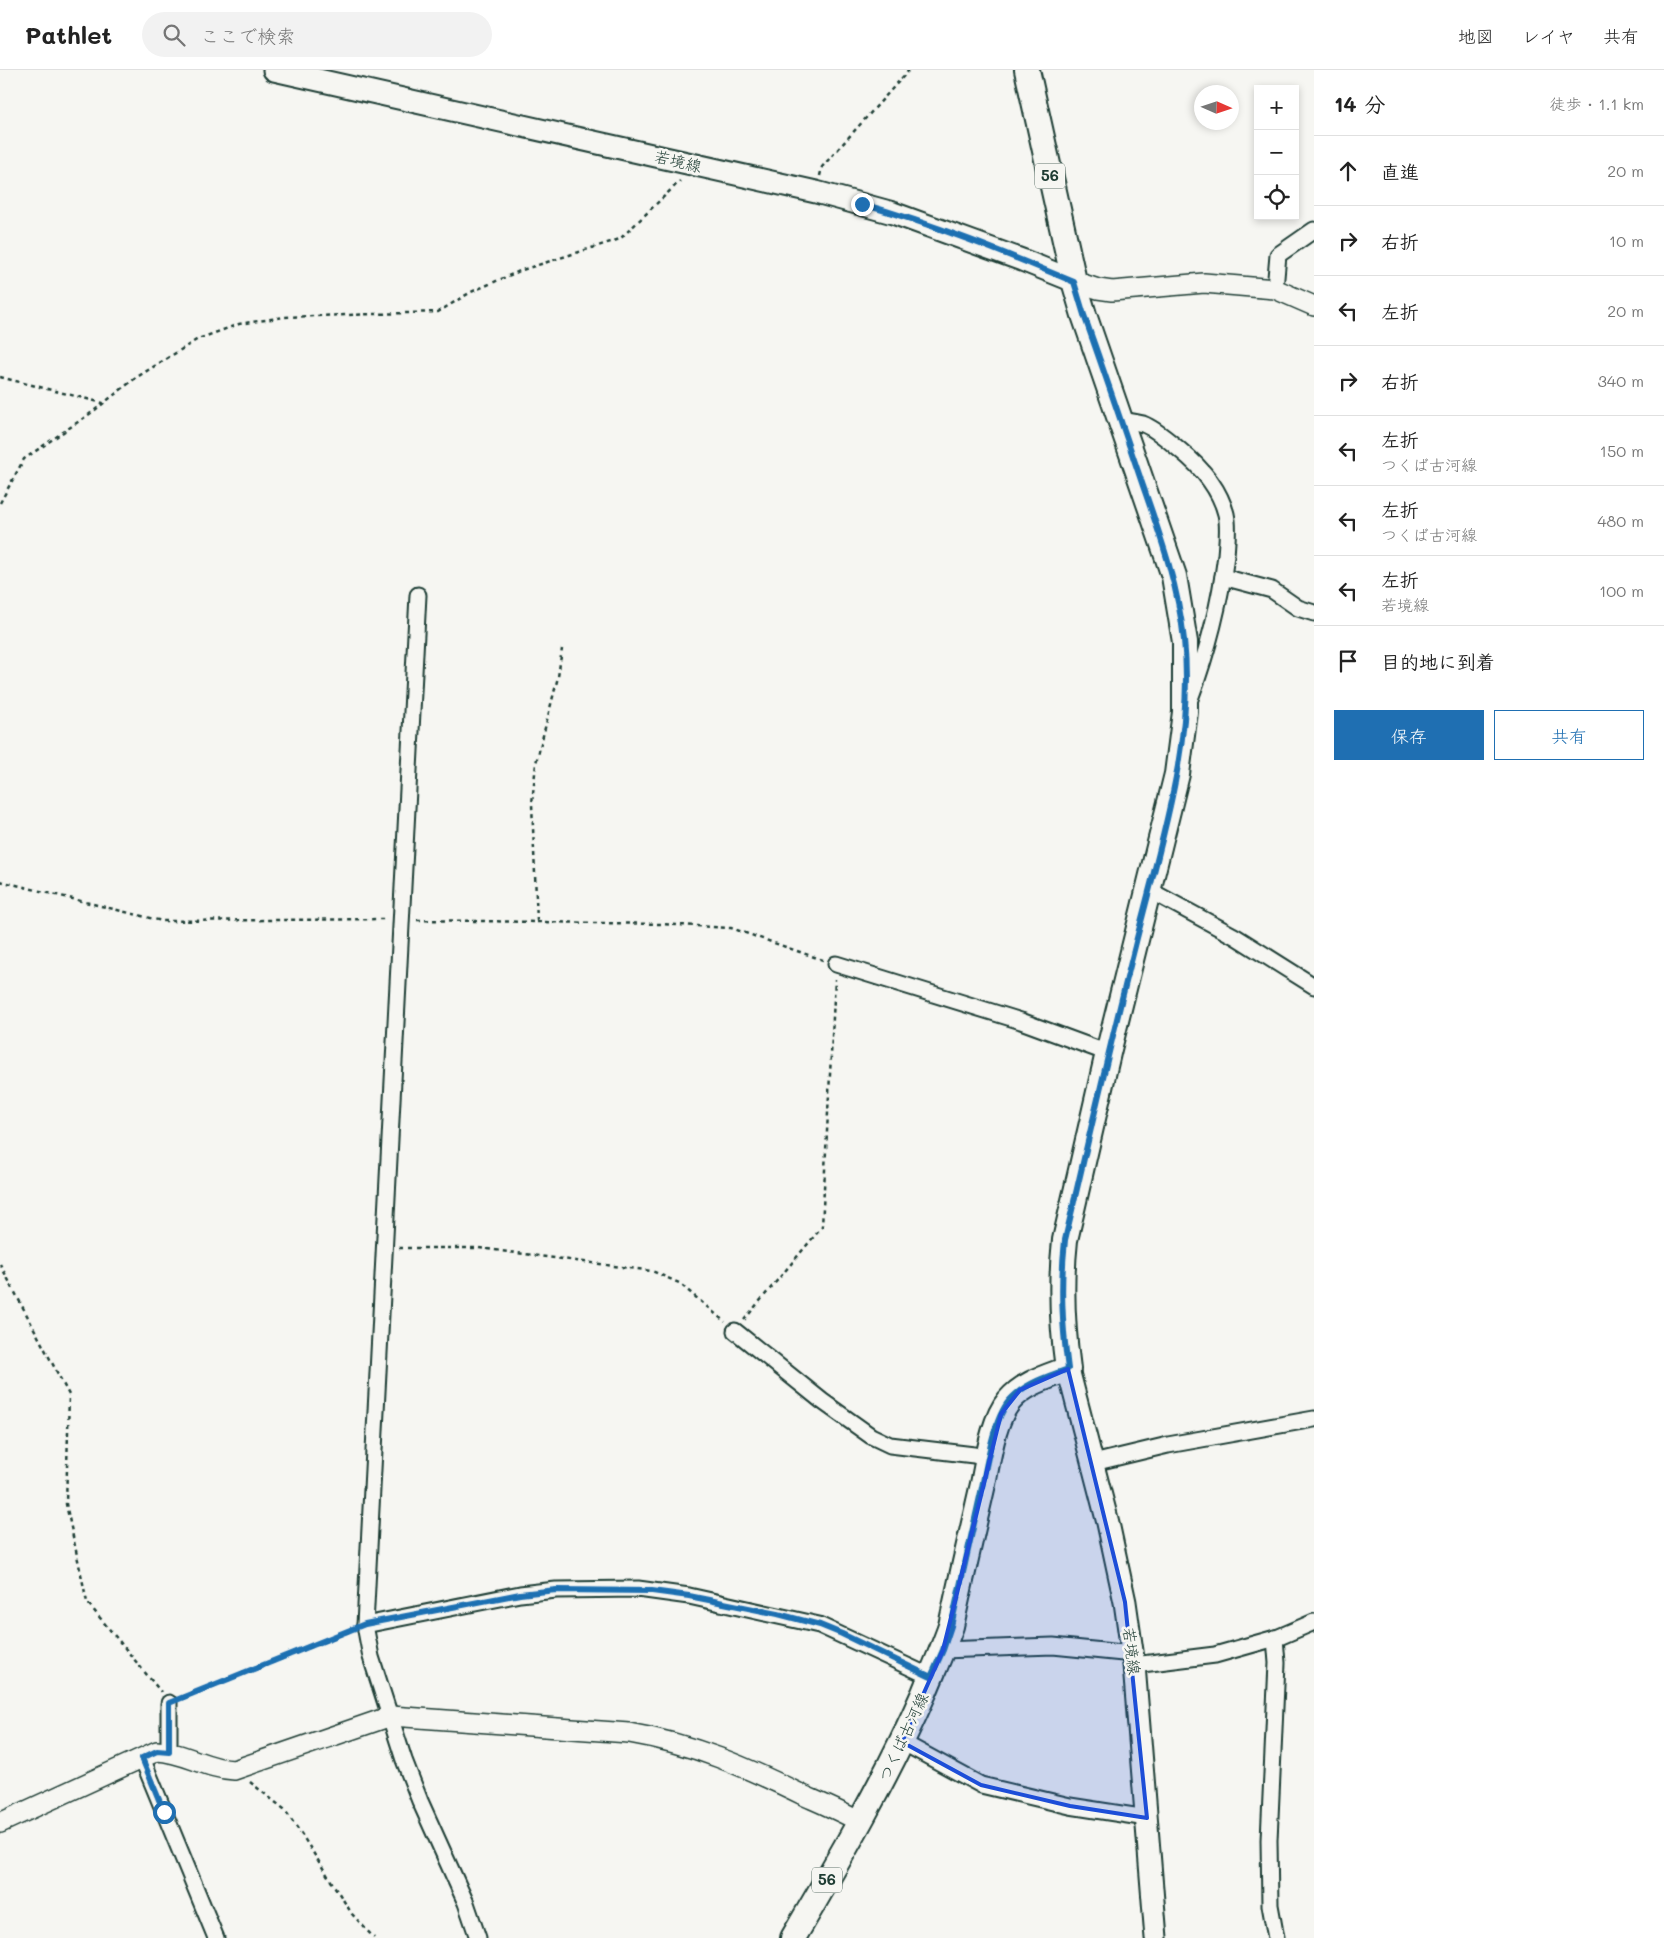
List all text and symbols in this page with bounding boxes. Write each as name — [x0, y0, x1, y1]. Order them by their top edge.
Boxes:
search box — [142, 12, 492, 57]
text: Pathlet — [25, 19, 112, 50]
icon: search — [160, 21, 188, 49]
text: ここで検索 — [200, 23, 295, 48]
text: 地図 — [1458, 24, 1494, 48]
text: レイヤ — [1522, 24, 1575, 48]
text: 共有 — [1603, 24, 1639, 48]
north arrow — [1194, 85, 1239, 130]
map controls — [1254, 85, 1299, 220]
button: + — [1254, 85, 1299, 130]
text: 14 分 — [1334, 90, 1385, 117]
text: 徒歩 · 1.1 km — [1549, 93, 1644, 114]
button: − — [1254, 130, 1299, 175]
street label: 若境線 — [652, 145, 704, 176]
icon: ahead — [1334, 157, 1362, 185]
text: 直進 — [1381, 159, 1419, 184]
text: 20 m — [1607, 160, 1644, 181]
road number: 56 — [1035, 164, 1065, 188]
button: locate — [1254, 175, 1299, 220]
route end — [851, 193, 874, 216]
icon: right — [1334, 227, 1362, 255]
text: 右折 — [1381, 229, 1419, 254]
text: 10 m — [1609, 230, 1644, 251]
icon: left — [1334, 297, 1362, 325]
text: 左折 — [1381, 299, 1419, 324]
text: 20 m — [1607, 300, 1644, 321]
icon: right — [1334, 367, 1362, 395]
text: 右折 — [1381, 369, 1419, 394]
text: 340 m — [1597, 370, 1644, 391]
text: 左折 — [1381, 427, 1419, 452]
icon: left — [1334, 437, 1362, 465]
text: 150 m — [1600, 440, 1644, 461]
text: つくば古河線 — [1381, 454, 1477, 475]
text: 左折 — [1381, 497, 1419, 522]
icon: left — [1334, 507, 1362, 535]
text: 480 m — [1597, 510, 1644, 531]
text: つくば古河線 — [1381, 524, 1477, 545]
text: 左折 — [1381, 567, 1419, 592]
icon: left — [1334, 577, 1362, 605]
text: 100 m — [1599, 580, 1644, 601]
text: 若境線 — [1381, 594, 1429, 615]
icon: arrive — [1334, 647, 1362, 675]
text: 目的地に到着 — [1381, 649, 1495, 674]
button: 保存 — [1334, 710, 1484, 760]
button: 共有 — [1494, 710, 1644, 760]
street label: 若境線 — [1119, 1626, 1146, 1676]
street label: つくば古河線 — [873, 1689, 932, 1785]
route start — [153, 1801, 176, 1824]
road number: 56 — [812, 1868, 842, 1892]

